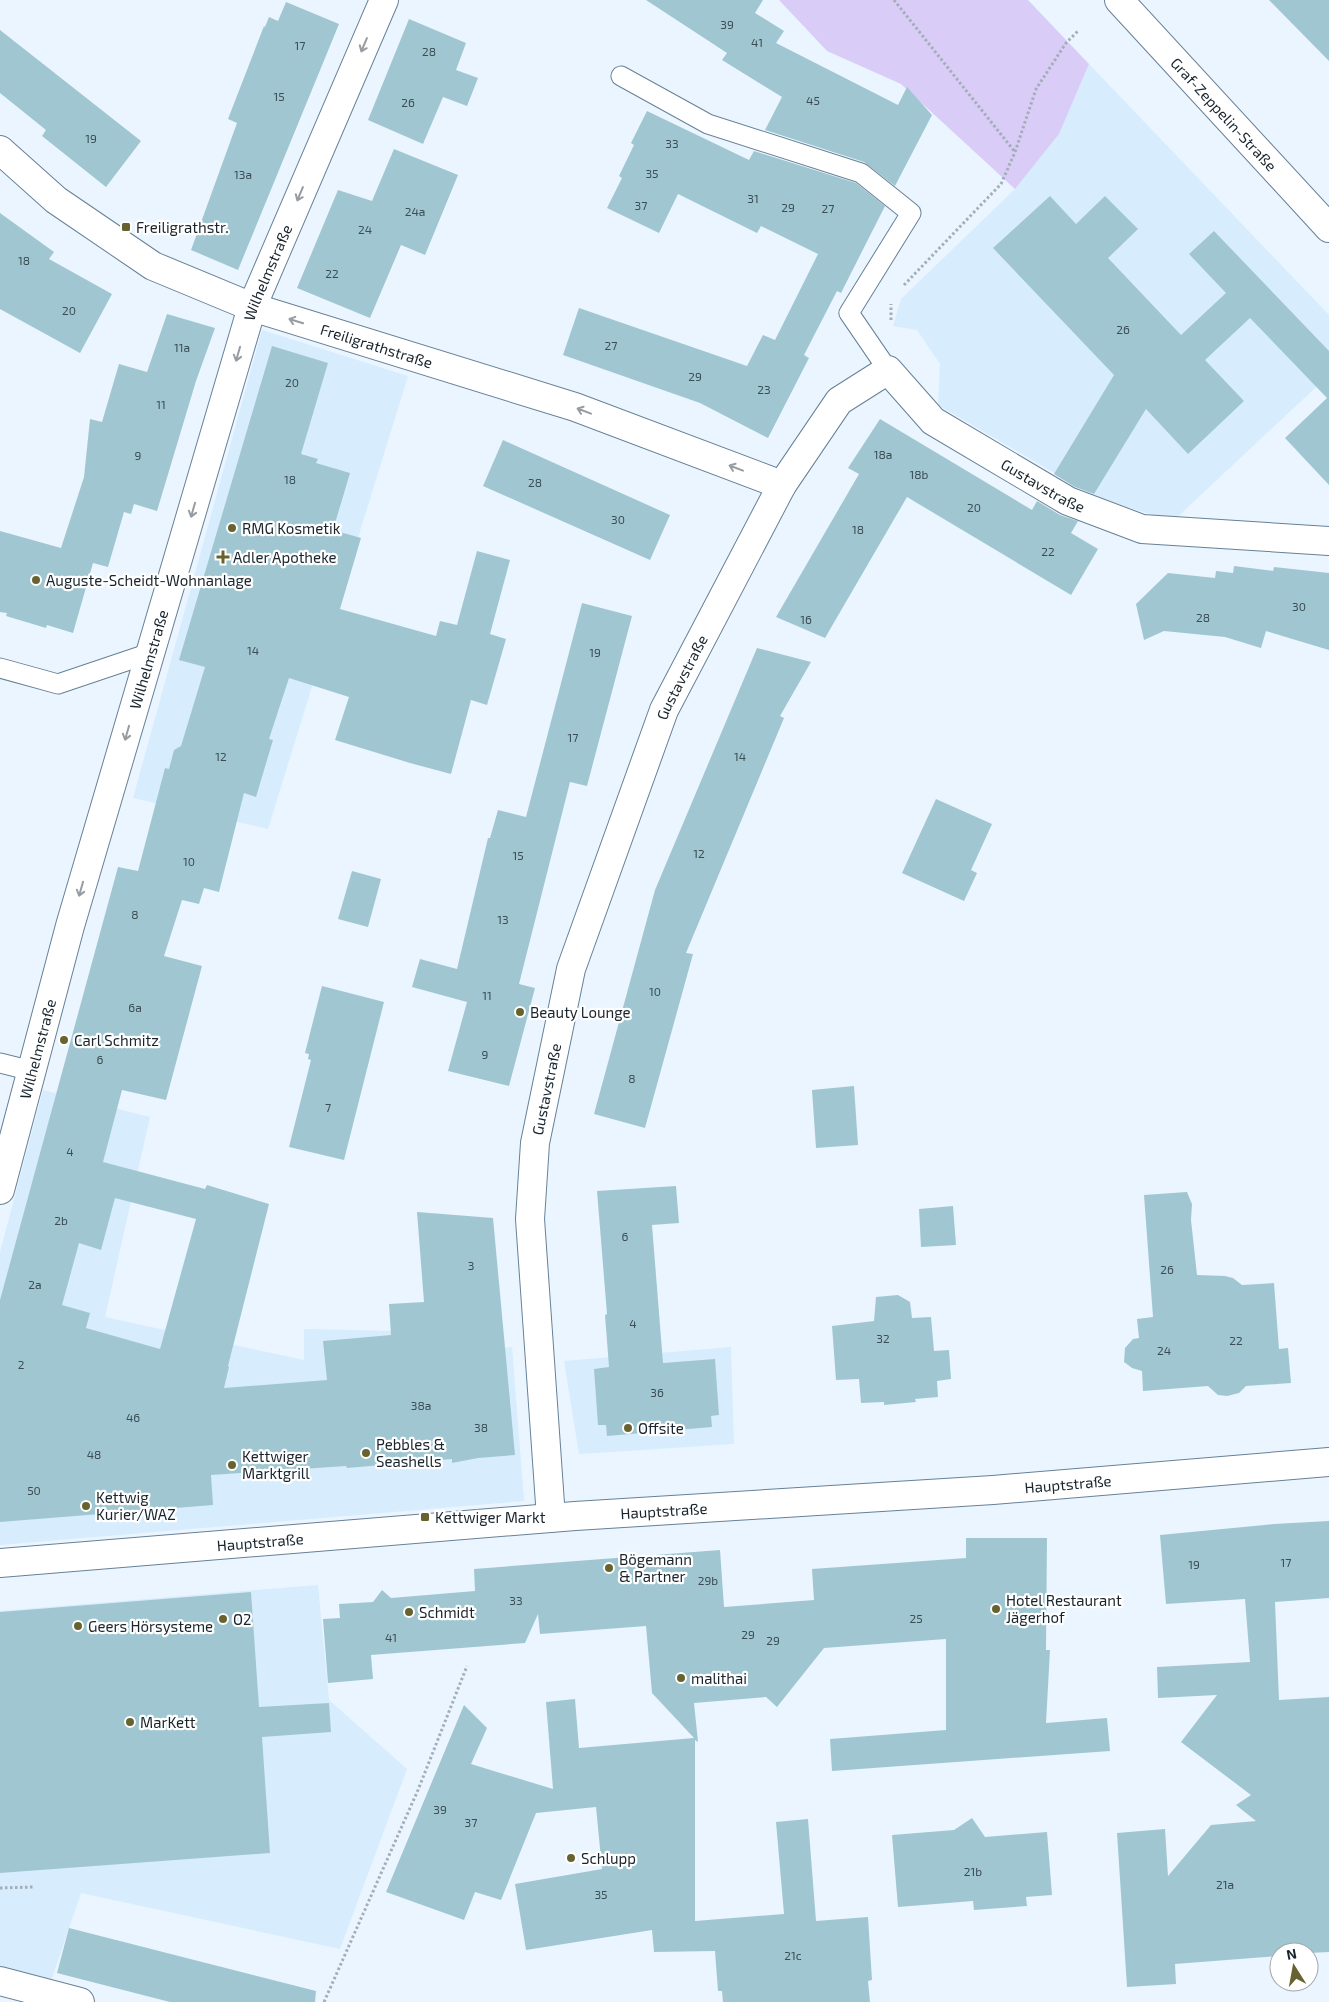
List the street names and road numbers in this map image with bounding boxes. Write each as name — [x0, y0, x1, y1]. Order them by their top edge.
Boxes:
street label: Graf-Zeppelin-Straße — [1167, 54, 1281, 174]
street label: Wilhelmstraße — [240, 222, 295, 323]
street label: Freiligrathstraße — [318, 320, 435, 371]
street label: Gustavstraße — [998, 455, 1087, 516]
street label: Wilhelmstraße — [125, 608, 171, 711]
street label: Gustavstraße — [652, 632, 711, 722]
street label: Wilhelmstraße — [16, 997, 59, 1101]
street label: Gustavstraße — [528, 1042, 564, 1137]
street label: Hauptstraße — [1024, 1471, 1112, 1496]
street label: Hauptstraße — [620, 1499, 708, 1522]
street label: Hauptstraße — [216, 1529, 304, 1554]

